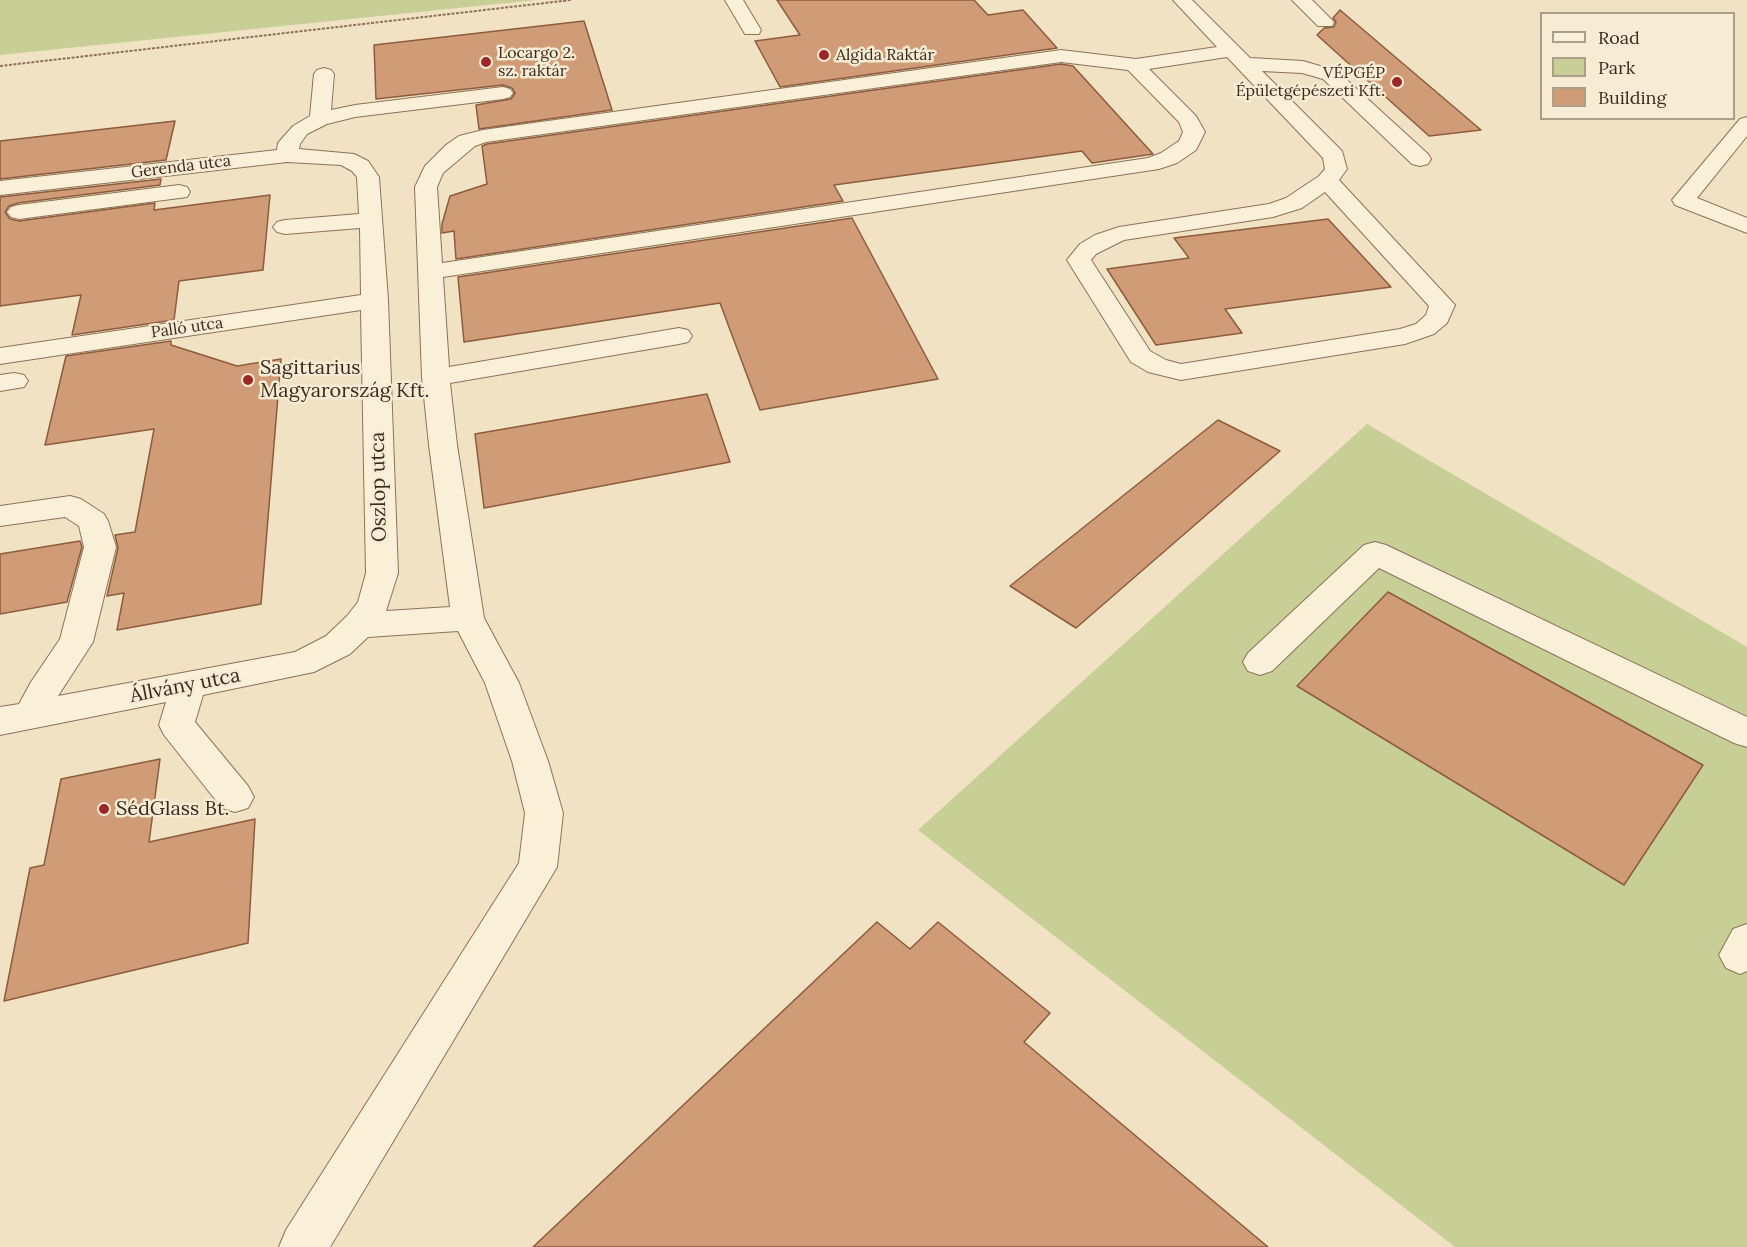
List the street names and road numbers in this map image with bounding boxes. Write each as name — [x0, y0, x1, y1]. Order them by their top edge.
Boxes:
street label: Gerenda utca — [130, 151, 232, 183]
street label: Palló utca — [150, 313, 224, 343]
street label: Oszlop utca — [366, 432, 392, 542]
street label: Állvány utca — [128, 664, 242, 708]

